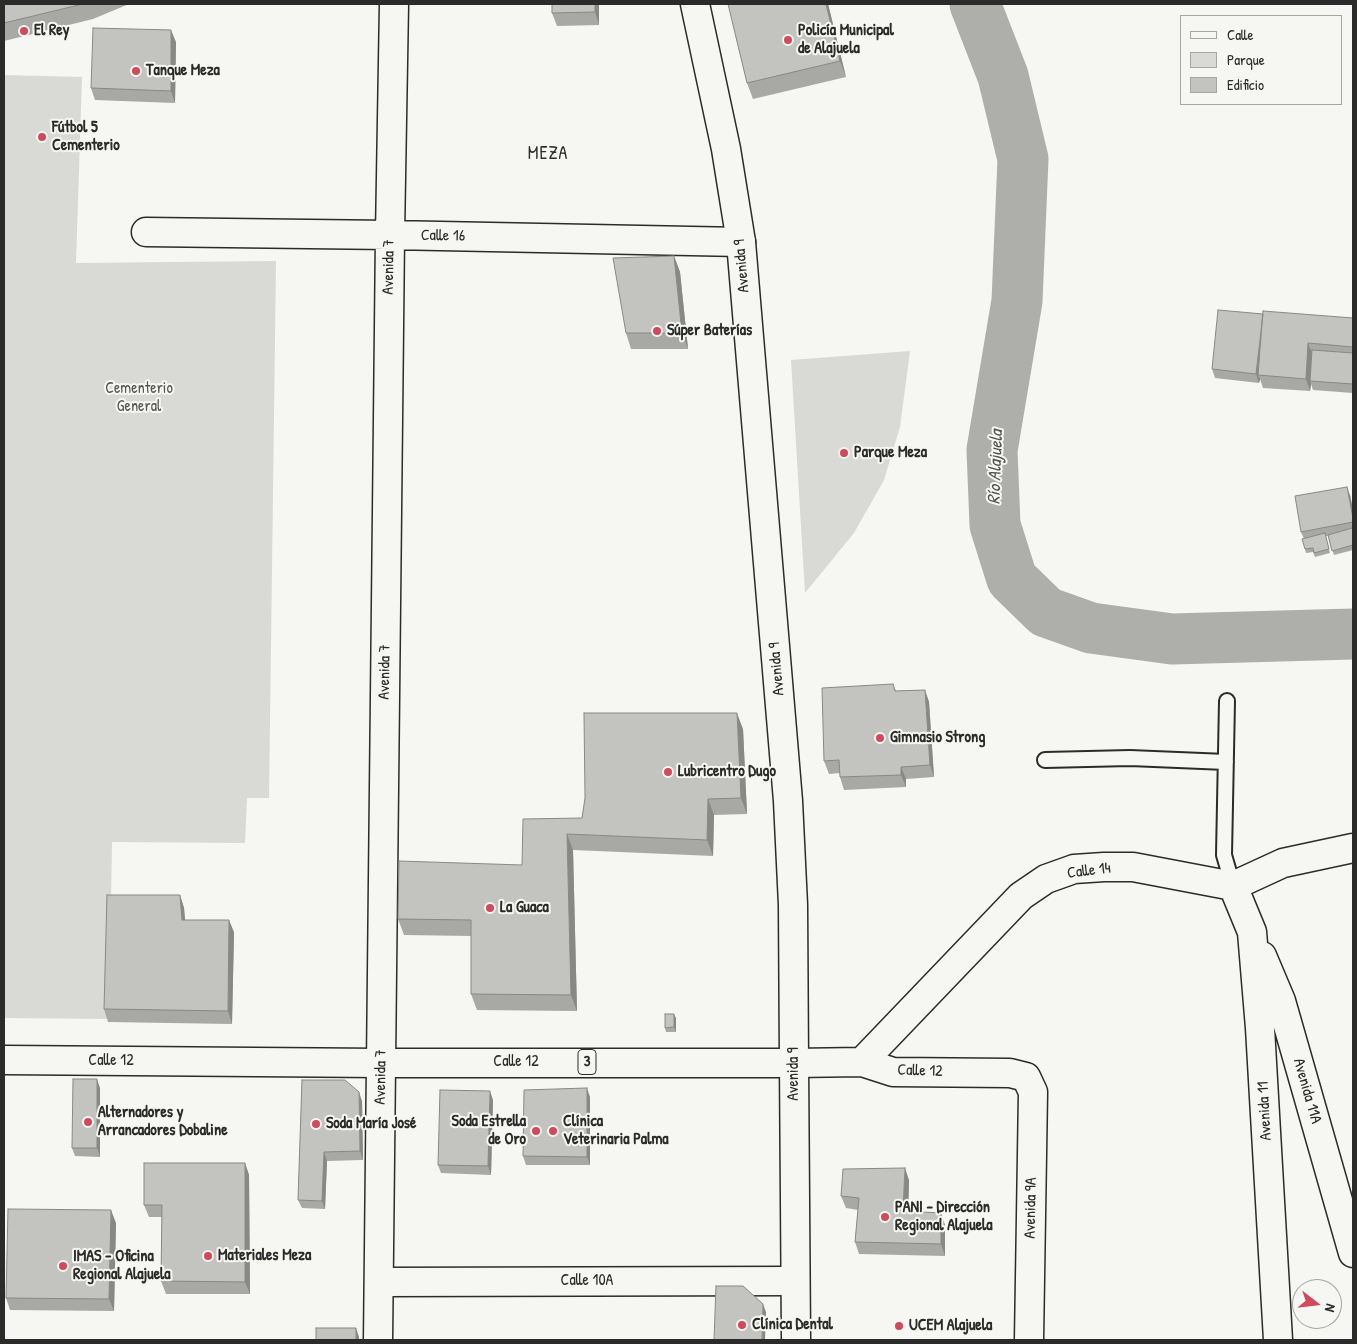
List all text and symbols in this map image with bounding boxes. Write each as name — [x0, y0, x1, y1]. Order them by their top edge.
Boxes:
legend — [1180, 15, 1342, 105]
place label: El Rey — [34, 21, 69, 41]
place label: Policía Municipal de Alajuela — [798, 21, 894, 59]
text: Calle — [1227, 24, 1254, 45]
marker: El Rey — [18, 25, 30, 37]
marker: Policía Municipal de Alajuela — [782, 34, 794, 46]
text: Parque — [1227, 49, 1265, 70]
place label: Tanque Meza — [146, 61, 220, 81]
marker: Tanque Meza — [130, 65, 142, 77]
text: Edificio — [1227, 74, 1264, 95]
place label: Fútbol 5 Cementerio — [52, 118, 120, 156]
marker: Fútbol 5 Cementerio — [36, 131, 48, 143]
district label: MEZA — [527, 143, 569, 165]
street label: Calle 16 — [421, 226, 465, 246]
street label: Avenida 7 — [379, 239, 399, 295]
street label: Avenida 9 — [730, 239, 754, 293]
place label: Súper Baterías — [667, 321, 752, 341]
marker: Súper Baterías — [651, 325, 663, 337]
park label: Cementerio General — [105, 379, 173, 417]
water label: Río Alajuela — [984, 429, 1008, 505]
place label: Parque Meza — [854, 443, 927, 463]
marker: Parque Meza — [838, 447, 850, 459]
street label: Avenida 9 — [765, 642, 789, 696]
street label: Avenida 7 — [375, 644, 395, 700]
place label: Gimnasio Strong — [890, 728, 985, 748]
marker: Gimnasio Strong — [874, 732, 886, 744]
place label: Lubricentro Dugo — [678, 762, 776, 782]
marker: Lubricentro Dugo — [662, 766, 674, 778]
street label: Calle 14 — [1066, 859, 1112, 883]
place label: La Guaca — [500, 898, 549, 918]
marker: La Guaca — [484, 902, 496, 914]
street label: Avenida 9 — [784, 1047, 804, 1101]
street label: Avenida 7 — [371, 1049, 391, 1105]
road number: 3 — [578, 1050, 596, 1074]
street label: Calle 12 — [88, 1051, 134, 1071]
street label: Calle 12 — [493, 1052, 539, 1072]
street label: Avenida 11A — [1289, 1056, 1325, 1126]
street label: Calle 12 — [897, 1061, 943, 1081]
street label: Avenida 11 — [1254, 1081, 1276, 1141]
place label: Alternadores y Arrancadores Dobaline — [98, 1103, 228, 1141]
place label: Soda Estrella de Oro — [452, 1112, 526, 1150]
place label: Clínica Veterinaria Palma — [563, 1112, 669, 1150]
place label: Soda María José — [326, 1114, 416, 1134]
marker: Alternadores y Arrancadores Dobaline — [82, 1116, 94, 1128]
marker: Soda María José — [310, 1118, 322, 1130]
marker: Soda Estrella de Oro — [530, 1125, 542, 1137]
marker: Clínica Veterinaria Palma — [547, 1125, 559, 1137]
street label: Avenida 9A — [1021, 1177, 1041, 1239]
place label: PANI - Dirección Regional Alajuela — [895, 1198, 993, 1236]
marker: PANI - Dirección Regional Alajuela — [879, 1211, 891, 1223]
place label: Materiales Meza — [218, 1246, 311, 1266]
place label: IMAS - Oficina Regional Alajuela — [73, 1247, 171, 1285]
marker: Materiales Meza — [202, 1250, 214, 1262]
marker: IMAS - Oficina Regional Alajuela — [57, 1260, 69, 1272]
street label: Calle 10A — [561, 1271, 613, 1291]
north arrow — [1292, 1279, 1342, 1329]
text: N — [1321, 1302, 1341, 1314]
place label: Clínica Dental — [752, 1315, 833, 1335]
place label: UCEM Alajuela — [909, 1316, 992, 1336]
marker: Clínica Dental — [736, 1319, 748, 1331]
marker: UCEM Alajuela — [893, 1320, 905, 1332]

